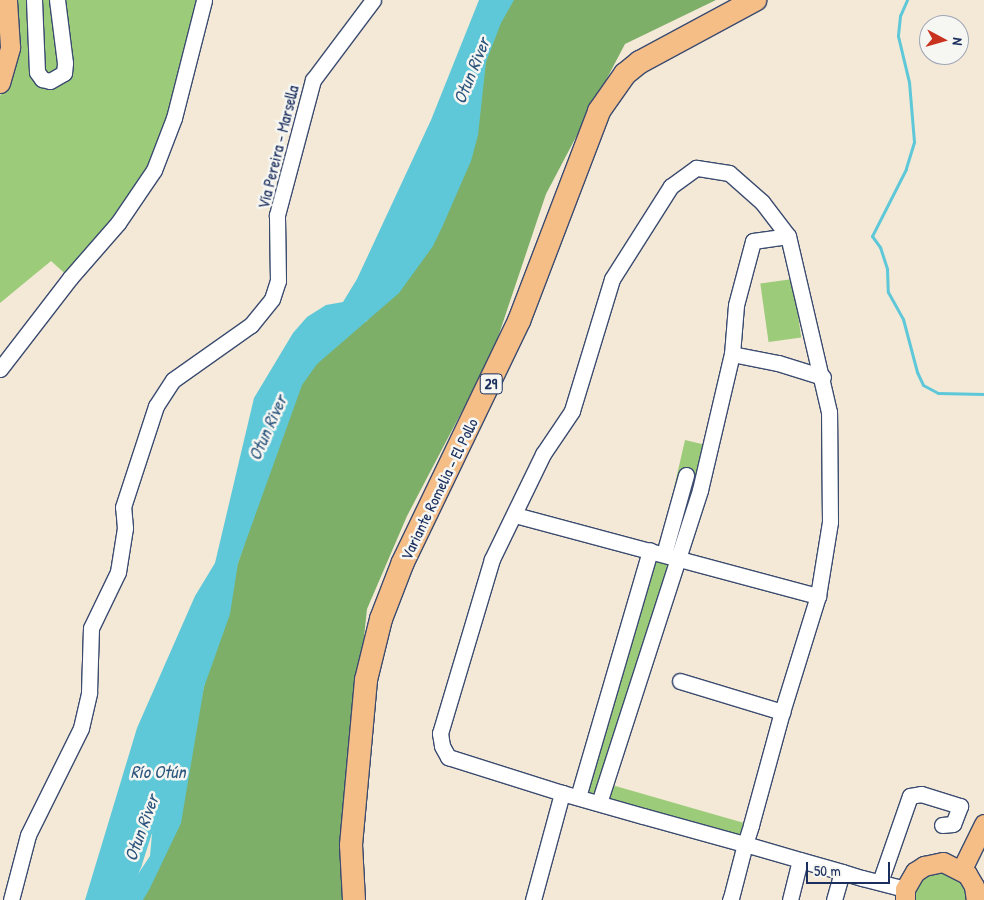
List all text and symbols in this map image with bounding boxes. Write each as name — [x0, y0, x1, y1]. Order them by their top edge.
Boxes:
north arrow — [919, 15, 969, 65]
water label: Otun River — [449, 35, 495, 107]
text: N — [949, 37, 968, 46]
street label: Vía Pereira - Marsella — [253, 83, 303, 211]
road number: 29 — [478, 372, 504, 396]
water label: Otun River — [244, 392, 292, 464]
street label: Variante Romelia - El Pollo — [396, 415, 482, 563]
water label: Río Otún — [130, 761, 186, 783]
water label: Otun River — [120, 792, 164, 864]
scale bar — [809, 852, 893, 884]
text: 50 m — [814, 860, 841, 881]

